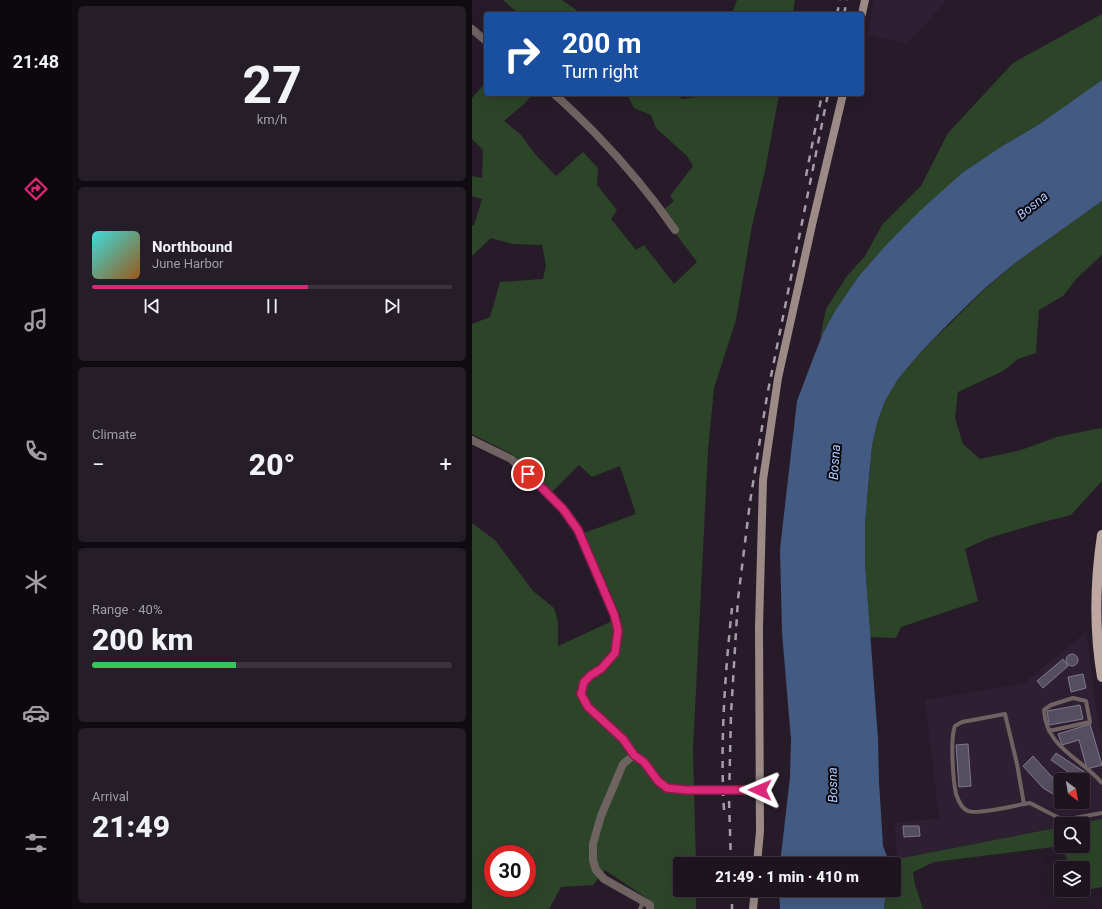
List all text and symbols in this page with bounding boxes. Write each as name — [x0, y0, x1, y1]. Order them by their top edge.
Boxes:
text: 200 m — [562, 27, 641, 60]
icon: right — [496, 28, 548, 80]
text: 21:48 — [13, 51, 59, 72]
text: 27 — [242, 55, 302, 116]
text: Turn right — [562, 61, 639, 82]
text: km/h — [257, 112, 287, 127]
icon: directions — [22, 175, 50, 203]
water label: Bosna — [1014, 188, 1051, 222]
text: Northbound — [152, 238, 233, 256]
text: June Harbor — [152, 256, 224, 271]
icon: previous — [141, 295, 163, 317]
icon: pause — [261, 295, 283, 317]
icon: next — [381, 295, 403, 317]
icon: music — [22, 306, 50, 334]
text: Climate — [92, 427, 136, 442]
icon: phone — [22, 437, 50, 465]
water label: Bosna — [826, 444, 843, 480]
text: 20° — [249, 447, 295, 482]
text: − — [92, 452, 105, 477]
text: + — [440, 452, 452, 477]
pin — [511, 457, 545, 491]
icon: arrive — [517, 463, 539, 485]
icon: climate — [22, 568, 50, 596]
text: Range · 40% — [92, 602, 162, 617]
text: 200 km — [92, 622, 194, 657]
icon: car — [22, 699, 50, 727]
water label: Bosna — [825, 767, 840, 803]
position arrow — [739, 769, 781, 811]
north arrow — [1054, 773, 1090, 809]
map controls — [1054, 773, 1090, 897]
text: Arrival — [92, 789, 129, 804]
text: 21:49 — [92, 809, 170, 844]
button: search — [1054, 817, 1090, 853]
icon: filters — [22, 829, 50, 857]
speed limit sign: 30 — [484, 845, 536, 897]
button: layers — [1054, 861, 1090, 897]
text: 21:49 · 1 min · 410 m — [715, 868, 859, 886]

